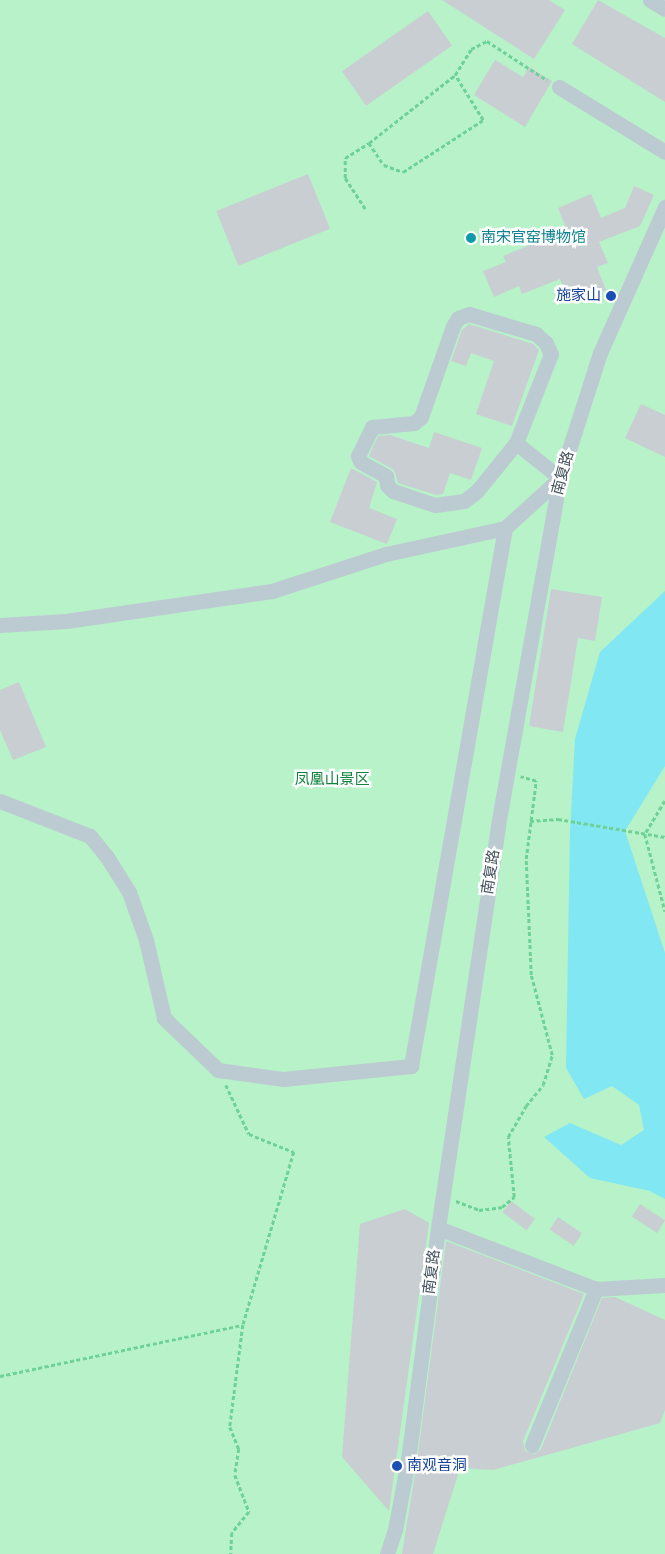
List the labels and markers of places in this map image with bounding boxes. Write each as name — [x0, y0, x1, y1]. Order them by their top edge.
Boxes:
place label: 南宋官窑博物馆 — [481, 229, 586, 247]
marker: 南宋官窑博物馆 — [465, 232, 477, 244]
place label: 施家山 — [556, 287, 601, 305]
marker: 施家山 — [605, 290, 617, 302]
place label: 南观音洞 — [407, 1457, 467, 1475]
marker: 南观音洞 — [391, 1460, 403, 1472]

